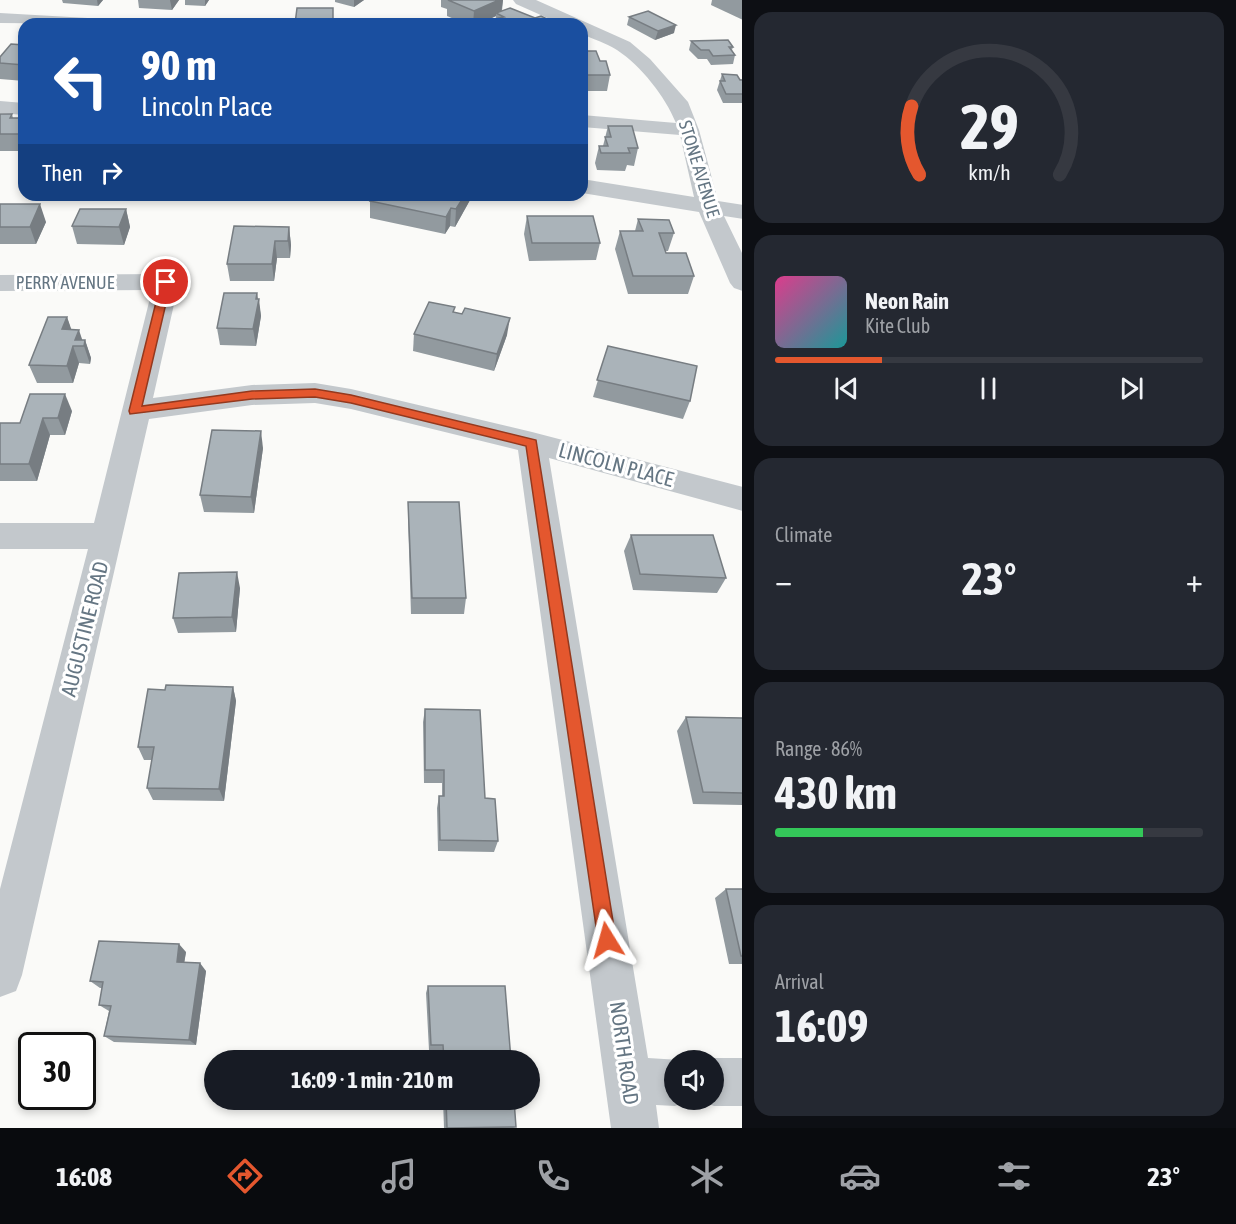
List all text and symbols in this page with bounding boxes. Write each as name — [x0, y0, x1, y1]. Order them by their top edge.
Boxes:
text: 90 m — [141, 41, 216, 89]
icon: left — [42, 42, 120, 120]
text: Lincoln Place — [141, 91, 273, 122]
text: 29 — [960, 91, 1018, 162]
street label: STONE AVENUE — [675, 118, 724, 220]
icon: right — [95, 156, 128, 189]
text: Then — [42, 160, 83, 186]
text: km/h — [968, 160, 1010, 185]
pin — [140, 256, 191, 307]
icon: arrive — [149, 265, 182, 298]
street label: PERRY AVENUE — [16, 272, 115, 293]
text: Neon Rain — [865, 288, 949, 314]
text: Kite Club — [865, 314, 930, 337]
icon: previous — [830, 372, 863, 405]
icon: pause — [972, 372, 1005, 405]
icon: next — [1115, 372, 1148, 405]
street label: LINCOLN PLACE — [556, 437, 676, 491]
text: Climate — [775, 523, 832, 546]
text: 23° — [962, 553, 1016, 605]
street label: AUGUSTINE ROAD — [56, 559, 112, 699]
text: − — [775, 561, 792, 599]
text: + — [1186, 561, 1203, 599]
text: Range · 86% — [775, 737, 862, 760]
text: 430 km — [775, 767, 897, 819]
position arrow — [575, 908, 639, 972]
text: Arrival — [775, 970, 824, 993]
street label: NORTH ROAD — [606, 1000, 644, 1106]
text: 16:09 — [775, 1000, 869, 1052]
speed limit sign: 30 — [18, 1032, 96, 1110]
map controls — [664, 1050, 724, 1110]
button: sound — [664, 1050, 724, 1110]
text: 16:09 · 1 min · 210 m — [291, 1067, 453, 1093]
icon: directions — [224, 1155, 266, 1197]
icon: music — [378, 1155, 420, 1197]
icon: phone — [532, 1155, 574, 1197]
icon: climate — [686, 1155, 728, 1197]
icon: car — [839, 1155, 881, 1197]
icon: filters — [993, 1155, 1035, 1197]
text: 16:08 — [56, 1161, 112, 1192]
text: 23° — [1147, 1161, 1180, 1192]

